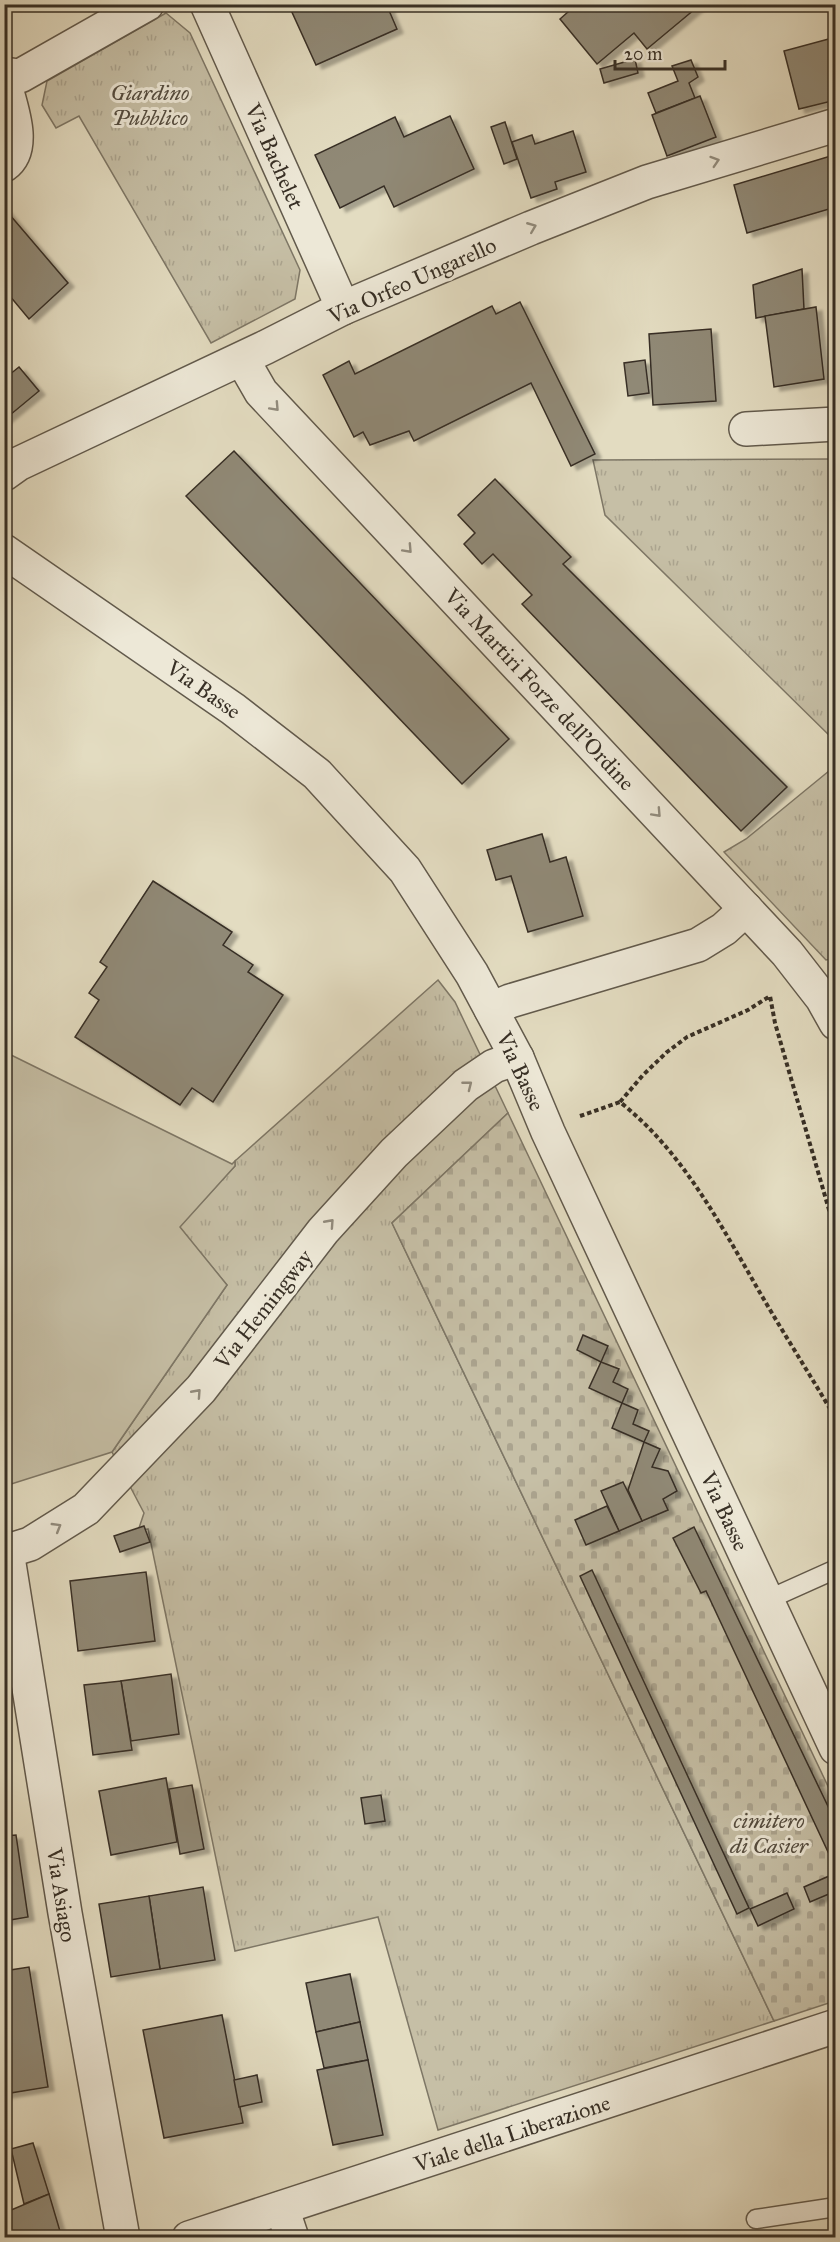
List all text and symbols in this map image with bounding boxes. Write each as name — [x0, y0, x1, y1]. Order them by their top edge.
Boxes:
scale bar — [615, 33, 724, 71]
text: 20 m — [624, 43, 662, 65]
park label: Giardino Pubblico — [111, 79, 189, 131]
street label: Via Bachelet — [239, 98, 310, 213]
one-way arrow — [709, 156, 720, 168]
one-way arrow — [526, 222, 536, 235]
street label: Via Orfeo Ungarello — [323, 231, 501, 330]
one-way arrow — [268, 400, 279, 410]
one-way arrow — [401, 542, 412, 552]
street label: Via Martiri Forze dell'Ordine — [438, 582, 640, 796]
street label: Via Basse — [161, 654, 246, 725]
one-way arrow — [649, 806, 660, 817]
street label: Via Basse — [490, 1026, 551, 1115]
one-way arrow — [461, 1081, 472, 1092]
one-way arrow — [323, 1219, 334, 1230]
street label: Via Hemingway — [208, 1244, 319, 1375]
one-way arrow — [190, 1389, 201, 1400]
street label: Via Basse — [694, 1466, 755, 1555]
one-way arrow — [51, 1523, 61, 1534]
park label: cimitero di Casier — [729, 1807, 810, 1859]
street label: Via Asiago — [41, 1845, 82, 1944]
street label: Viale della Liberazione — [410, 2089, 614, 2178]

